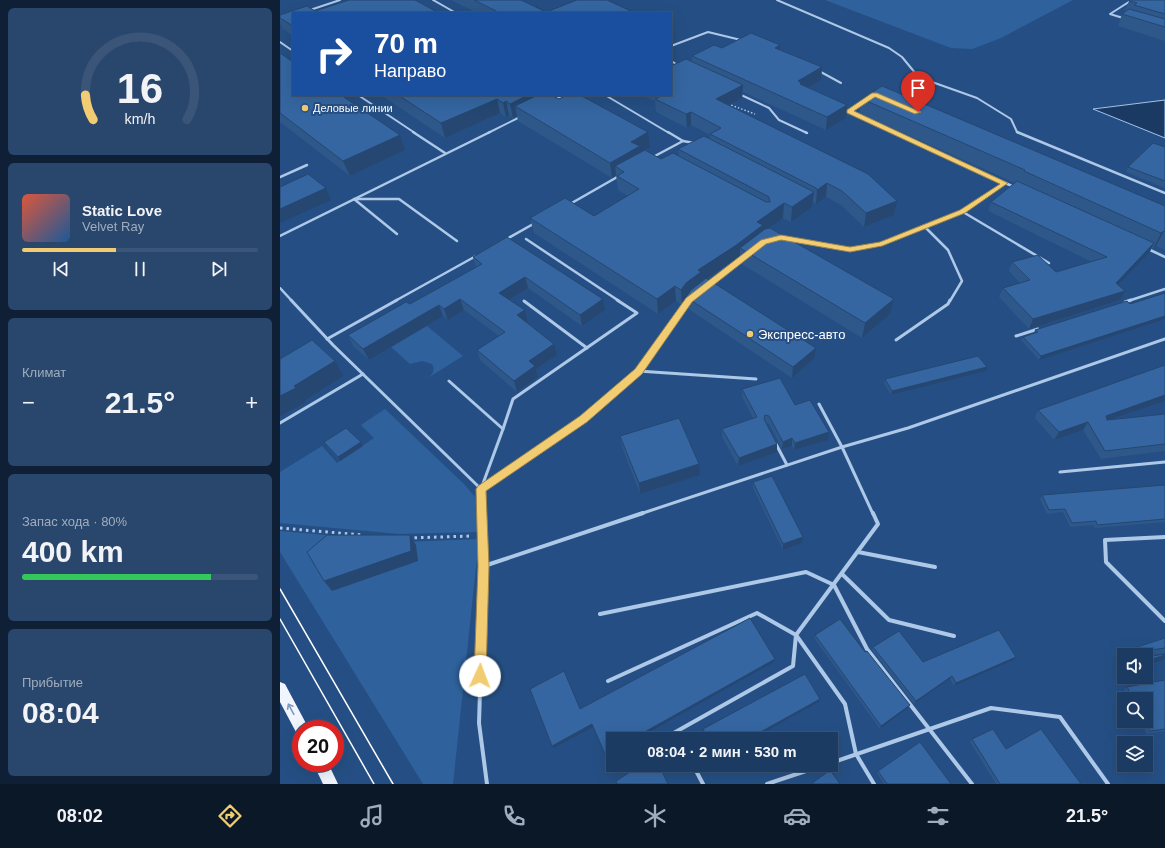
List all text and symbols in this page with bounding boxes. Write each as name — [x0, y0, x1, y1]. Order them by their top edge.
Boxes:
icon: right — [308, 28, 360, 80]
text: 70 m — [374, 28, 438, 59]
text: Направо — [374, 61, 446, 81]
text: 16 — [117, 64, 163, 111]
pin — [901, 71, 935, 112]
icon: arrive — [907, 77, 929, 99]
place label: Деловые линии — [313, 102, 393, 114]
marker: Деловые линии — [300, 103, 310, 113]
text: km/h — [125, 110, 156, 126]
text: Static Love — [82, 202, 162, 219]
text: Velvet Ray — [82, 219, 144, 234]
icon: previous — [50, 258, 72, 280]
icon: pause — [129, 258, 151, 280]
icon: next — [208, 258, 230, 280]
place label: Экспресс-авто — [758, 327, 845, 342]
marker: Экспресс-авто — [745, 329, 755, 339]
text: Климат — [22, 365, 66, 380]
text: 21.5° — [105, 386, 175, 419]
text: − — [22, 390, 35, 415]
text: + — [245, 390, 258, 415]
text: Запас хода · 80% — [22, 514, 127, 529]
text: 400 km — [22, 535, 124, 568]
map controls — [1117, 648, 1153, 772]
button: sound — [1117, 648, 1153, 684]
position arrow — [459, 655, 501, 697]
text: Прибытие — [22, 675, 83, 690]
button: search — [1117, 692, 1153, 728]
text: 08:04 — [22, 696, 99, 729]
one-way arrow — [286, 703, 294, 715]
speed limit sign: 20 — [292, 720, 344, 772]
button: layers — [1117, 736, 1153, 772]
text: 08:04 · 2 мин · 530 m — [647, 743, 797, 760]
icon: directions — [216, 802, 244, 830]
icon: music — [358, 802, 386, 830]
icon: phone — [500, 802, 528, 830]
icon: climate — [641, 802, 669, 830]
icon: car — [783, 802, 811, 830]
icon: filters — [924, 802, 952, 830]
text: 08:02 — [57, 806, 103, 826]
text: 21.5° — [1066, 806, 1108, 826]

